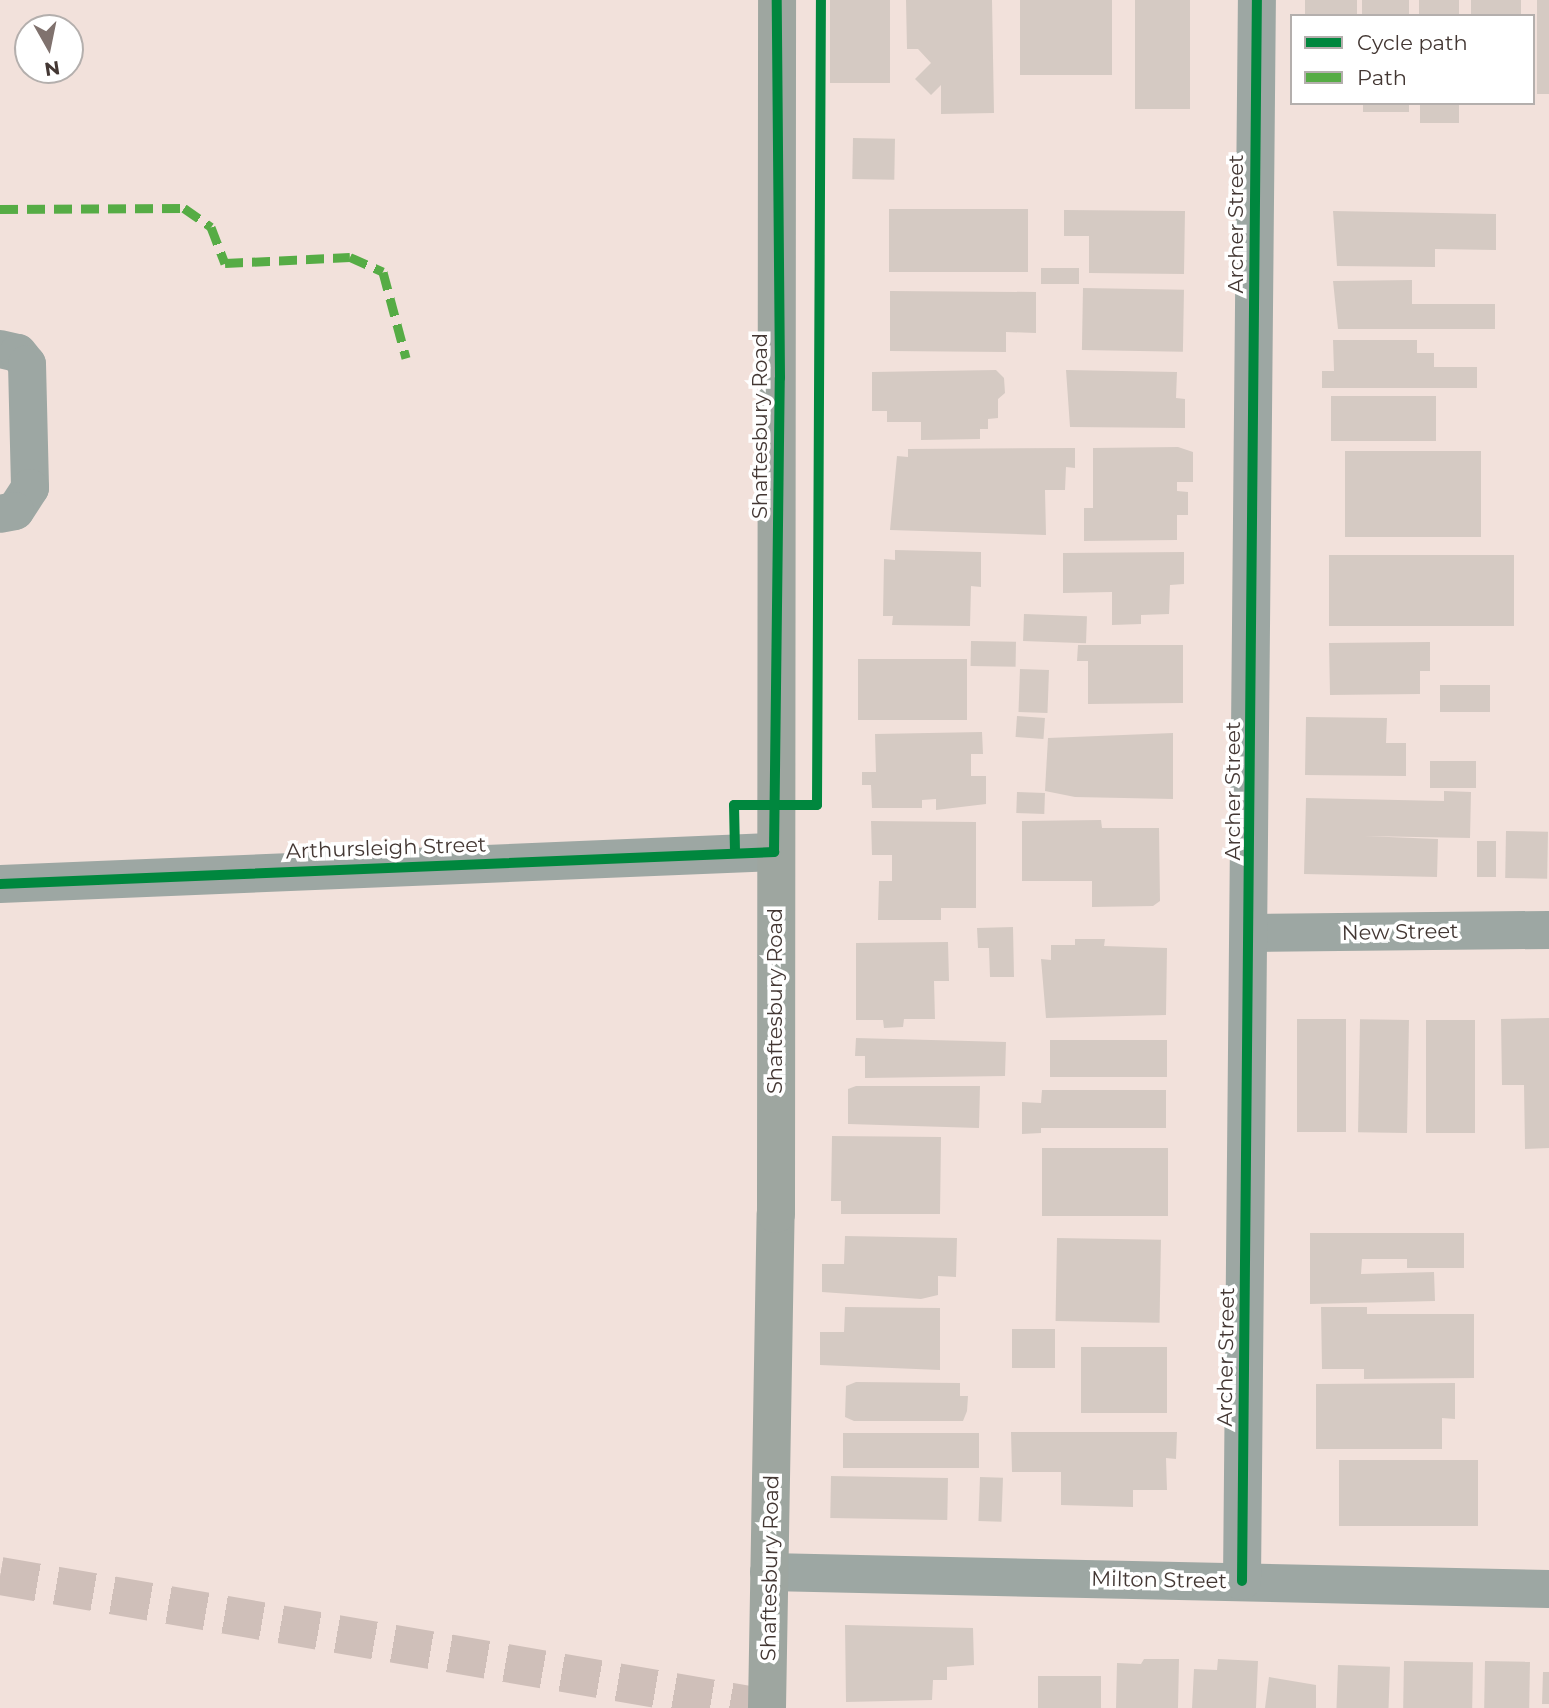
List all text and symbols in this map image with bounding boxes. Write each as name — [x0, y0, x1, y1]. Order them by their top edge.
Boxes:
north arrow — [14, 14, 84, 84]
legend — [1290, 14, 1535, 105]
text: Cycle path — [1357, 30, 1468, 55]
text: N — [43, 56, 61, 81]
text: Path — [1357, 65, 1407, 90]
street label: Archer Street — [1223, 154, 1249, 294]
street label: Shaftesbury Road — [747, 333, 773, 519]
street label: Archer Street — [1220, 721, 1246, 861]
street label: Arthursleigh Street — [285, 832, 487, 864]
street label: Shaftesbury Road — [762, 908, 788, 1094]
street label: New Street — [1341, 918, 1459, 946]
street label: Archer Street — [1212, 1287, 1240, 1427]
street label: Shaftesbury Road — [756, 1475, 784, 1661]
street label: Milton Street — [1091, 1566, 1227, 1594]

